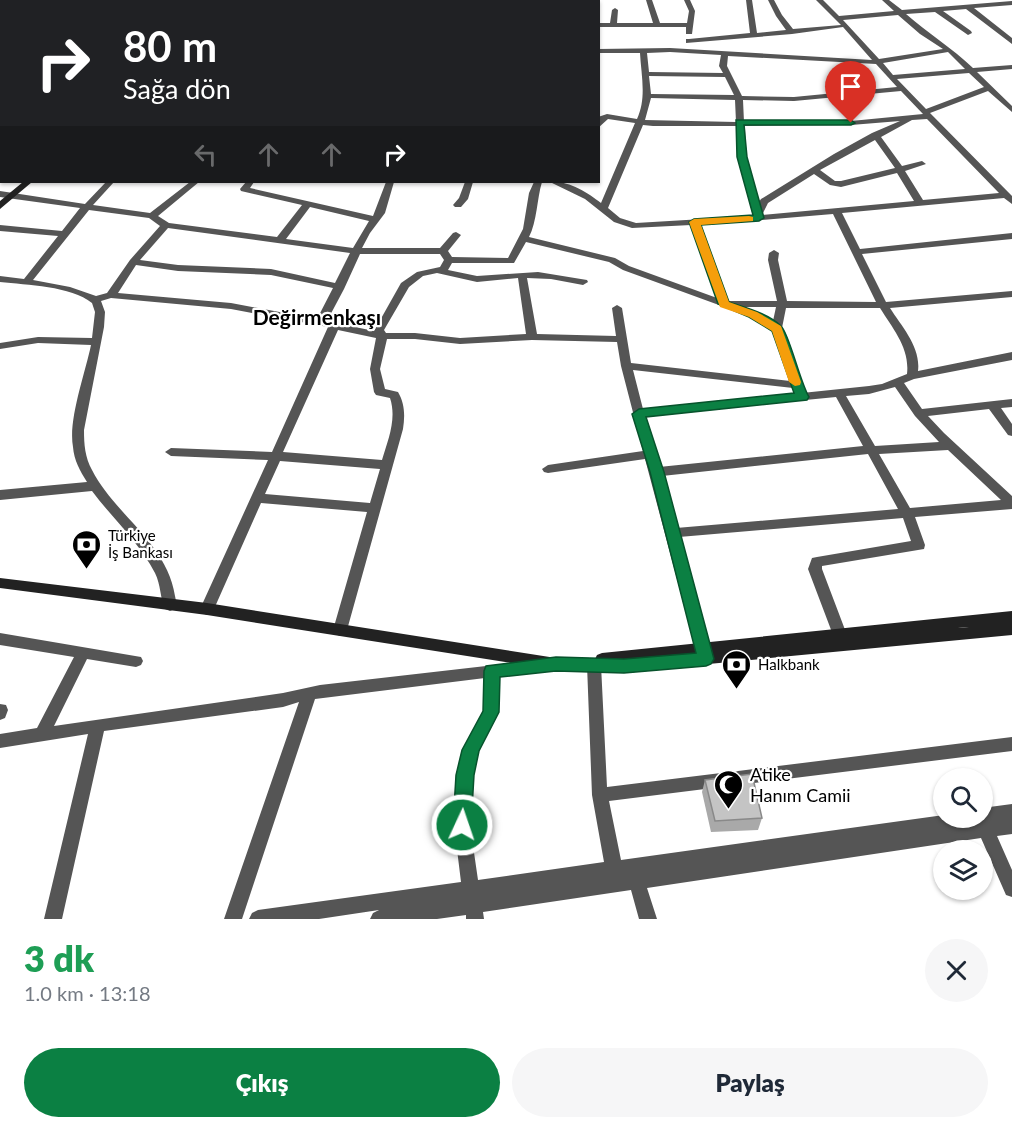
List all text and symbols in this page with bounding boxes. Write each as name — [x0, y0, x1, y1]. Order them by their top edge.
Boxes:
text: 80 m — [123, 21, 217, 71]
icon: right — [24, 24, 102, 102]
pin — [825, 61, 876, 123]
icon: arrive — [834, 70, 867, 103]
text: Sağa dön — [123, 72, 231, 105]
icon: left — [189, 138, 222, 171]
icon: ahead — [252, 138, 285, 171]
icon: ahead — [315, 138, 348, 171]
icon: right — [378, 138, 411, 171]
district label: Değirmenkaşı — [253, 304, 381, 329]
place label: Türkiye İş Bankası — [108, 526, 173, 561]
bank icon: Türkiye İş Bankası — [71, 528, 103, 570]
bank icon: Halkbank — [721, 648, 753, 690]
place label: Halkbank — [758, 655, 820, 673]
place label: Atike Hanım Camii — [750, 763, 851, 806]
mosque icon: Atike Hanım Camii — [713, 768, 745, 810]
map controls — [933, 768, 993, 900]
button: search — [933, 768, 993, 828]
position arrow — [430, 793, 494, 857]
button: layers — [933, 840, 993, 900]
text: 3 dk — [24, 936, 94, 980]
button: close — [925, 939, 988, 1002]
text: 1.0 km · 13:18 — [24, 981, 151, 1005]
button: Çıkış — [24, 1048, 500, 1117]
button: Paylaş — [512, 1048, 988, 1117]

